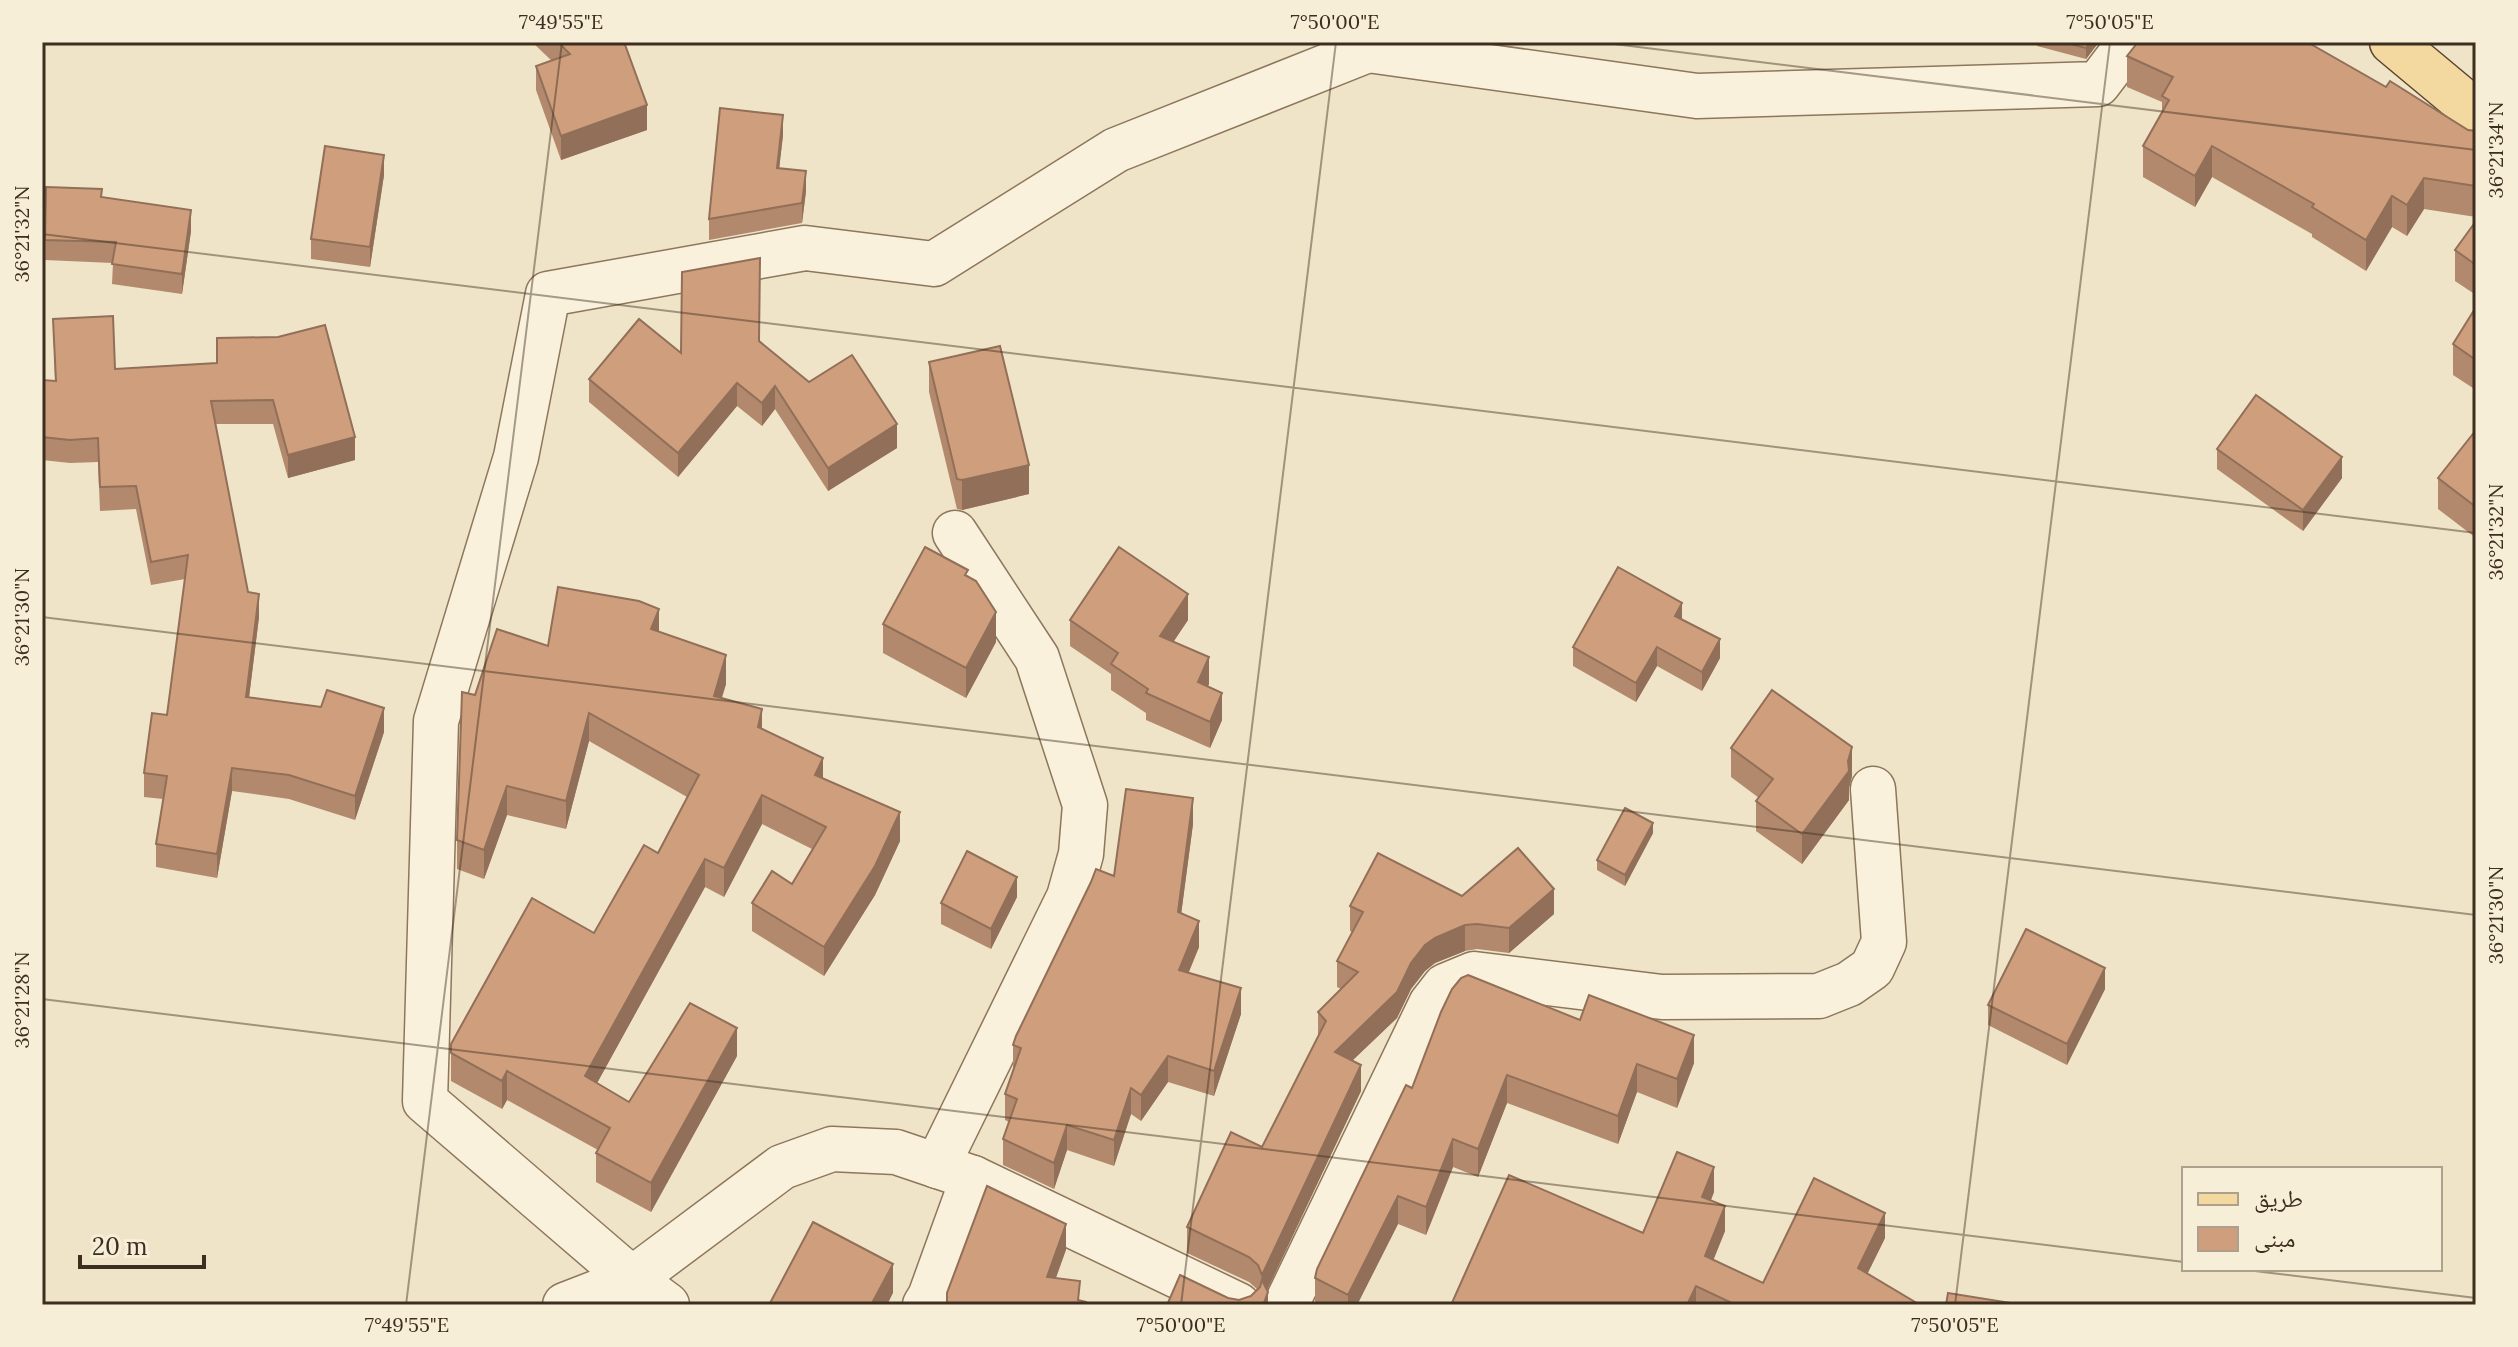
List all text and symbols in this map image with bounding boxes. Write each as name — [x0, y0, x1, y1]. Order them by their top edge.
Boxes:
text: 7°49'55"E — [519, 9, 603, 34]
text: 7°50'00"E — [1291, 9, 1380, 34]
text: 7°50'05"E — [2066, 9, 2154, 34]
text: 36°21'34"N — [2483, 102, 2508, 198]
text: 36°21'32"N — [9, 185, 34, 283]
text: 36°21'32"N — [2483, 483, 2508, 581]
text: 36°21'30"N — [9, 568, 34, 666]
text: 36°21'30"N — [2483, 866, 2508, 964]
text: 36°21'28"N — [9, 951, 34, 1049]
legend — [2182, 1167, 2442, 1271]
text: طريق — [2254, 1183, 2303, 1214]
scale bar — [80, 1219, 204, 1269]
text: مبنى — [2254, 1223, 2295, 1254]
text: 20 m — [92, 1231, 148, 1262]
text: 7°49'55"E — [365, 1312, 449, 1337]
text: 7°50'00"E — [1137, 1312, 1226, 1337]
text: 7°50'05"E — [1911, 1312, 1999, 1337]

